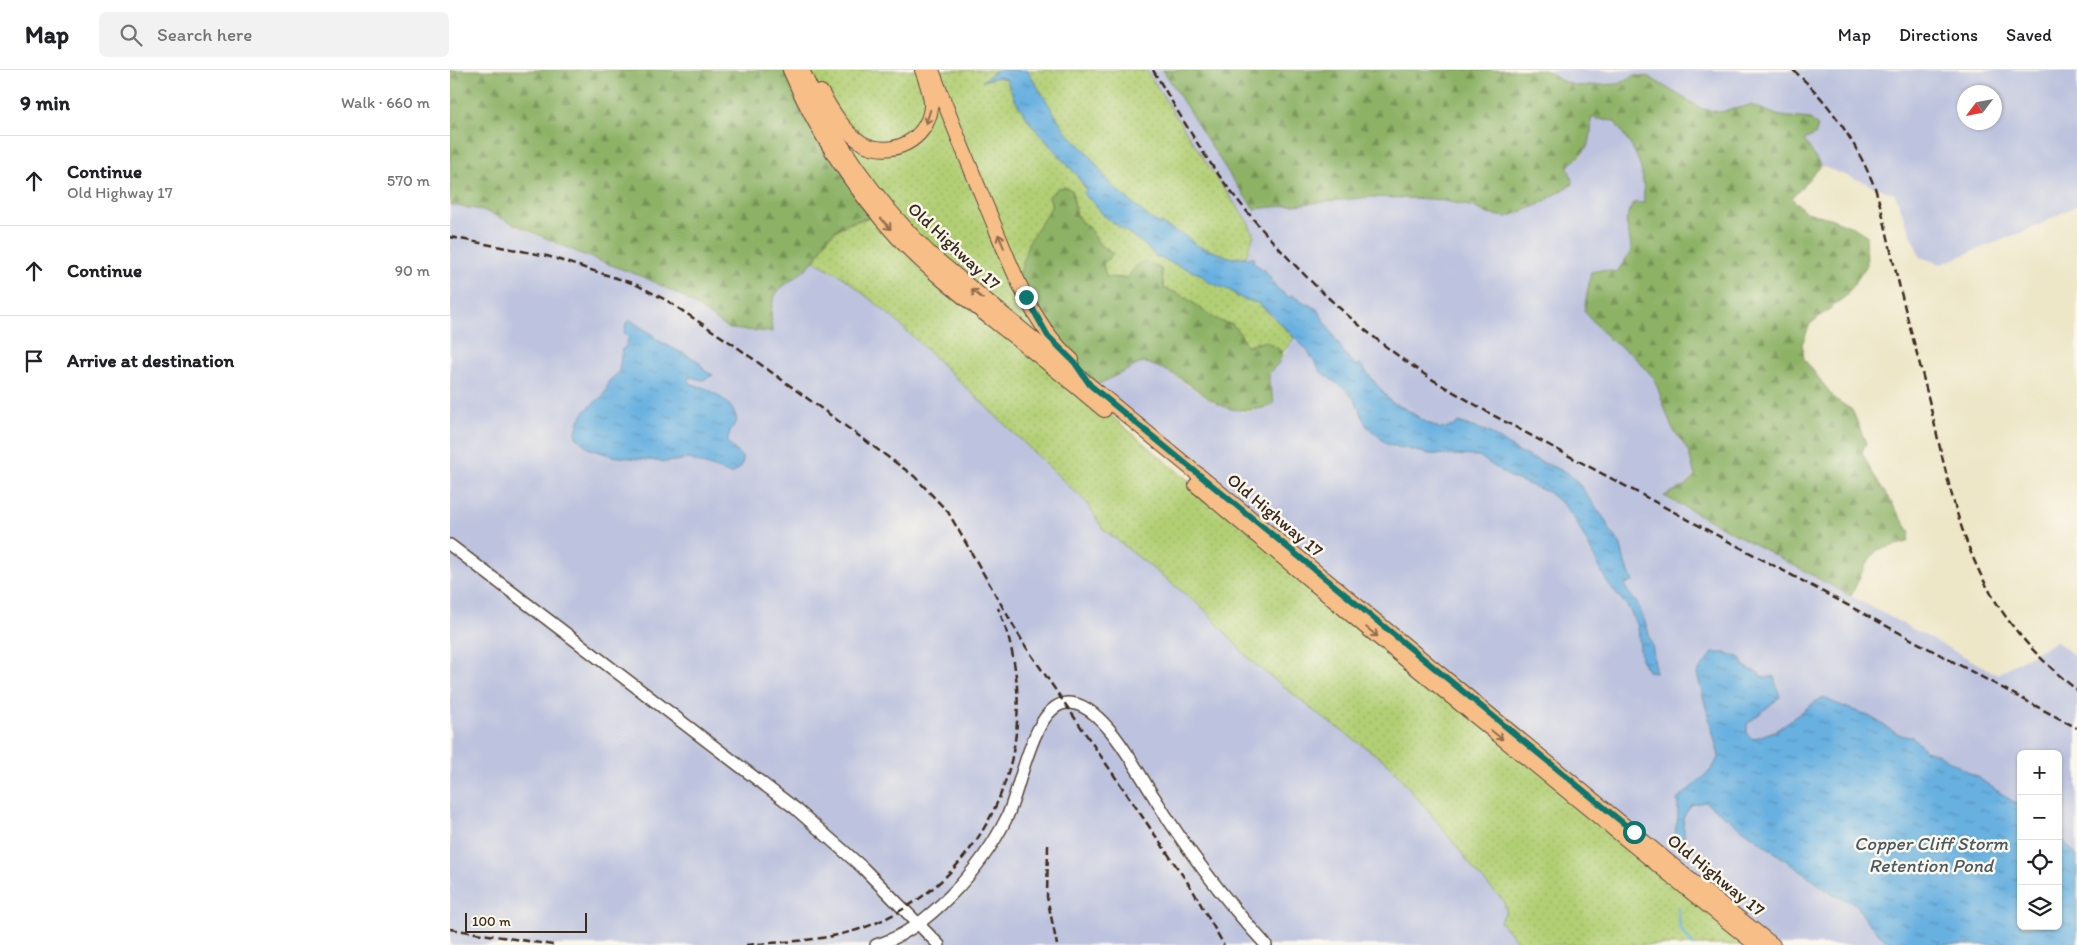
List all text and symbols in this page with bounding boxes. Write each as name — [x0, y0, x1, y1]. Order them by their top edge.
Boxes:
search box — [99, 12, 449, 57]
text: Map — [25, 20, 69, 49]
icon: search — [117, 21, 145, 49]
text: Search here — [157, 23, 252, 46]
text: Map — [1838, 24, 1871, 46]
text: Directions — [1899, 24, 1978, 46]
text: Saved — [2006, 24, 2052, 46]
north arrow — [1957, 85, 2002, 130]
text: 9 min — [20, 90, 70, 115]
text: Walk · 660 m — [341, 93, 430, 112]
one-way arrow — [923, 108, 933, 124]
text: Continue — [67, 160, 142, 183]
icon: ahead — [20, 167, 48, 195]
text: 570 m — [387, 171, 430, 190]
text: Old Highway 17 — [67, 183, 173, 202]
street label: Old Highway 17 — [903, 197, 1005, 295]
one-way arrow — [880, 217, 892, 230]
one-way arrow — [995, 234, 1005, 249]
icon: ahead — [20, 257, 48, 285]
text: Continue — [67, 259, 142, 282]
text: 90 m — [395, 261, 430, 280]
route end — [1015, 286, 1038, 309]
one-way arrow — [971, 288, 984, 299]
icon: arrive — [20, 347, 48, 375]
text: Arrive at destination — [67, 349, 234, 372]
street label: Old Highway 17 — [1222, 468, 1328, 562]
one-way arrow — [1365, 627, 1378, 638]
one-way arrow — [1491, 729, 1504, 741]
map controls — [2017, 750, 2062, 930]
button: + — [2017, 750, 2062, 795]
button: − — [2017, 795, 2062, 840]
route start — [1623, 821, 1646, 844]
street label: Old Highway 17 — [1663, 829, 1769, 921]
water label: Copper Cliff Storm Retention Pond — [1854, 832, 2008, 877]
button: locate — [2017, 840, 2062, 885]
button: layers — [2017, 885, 2062, 930]
scale bar — [465, 910, 588, 933]
text: 100 m — [472, 913, 511, 930]

